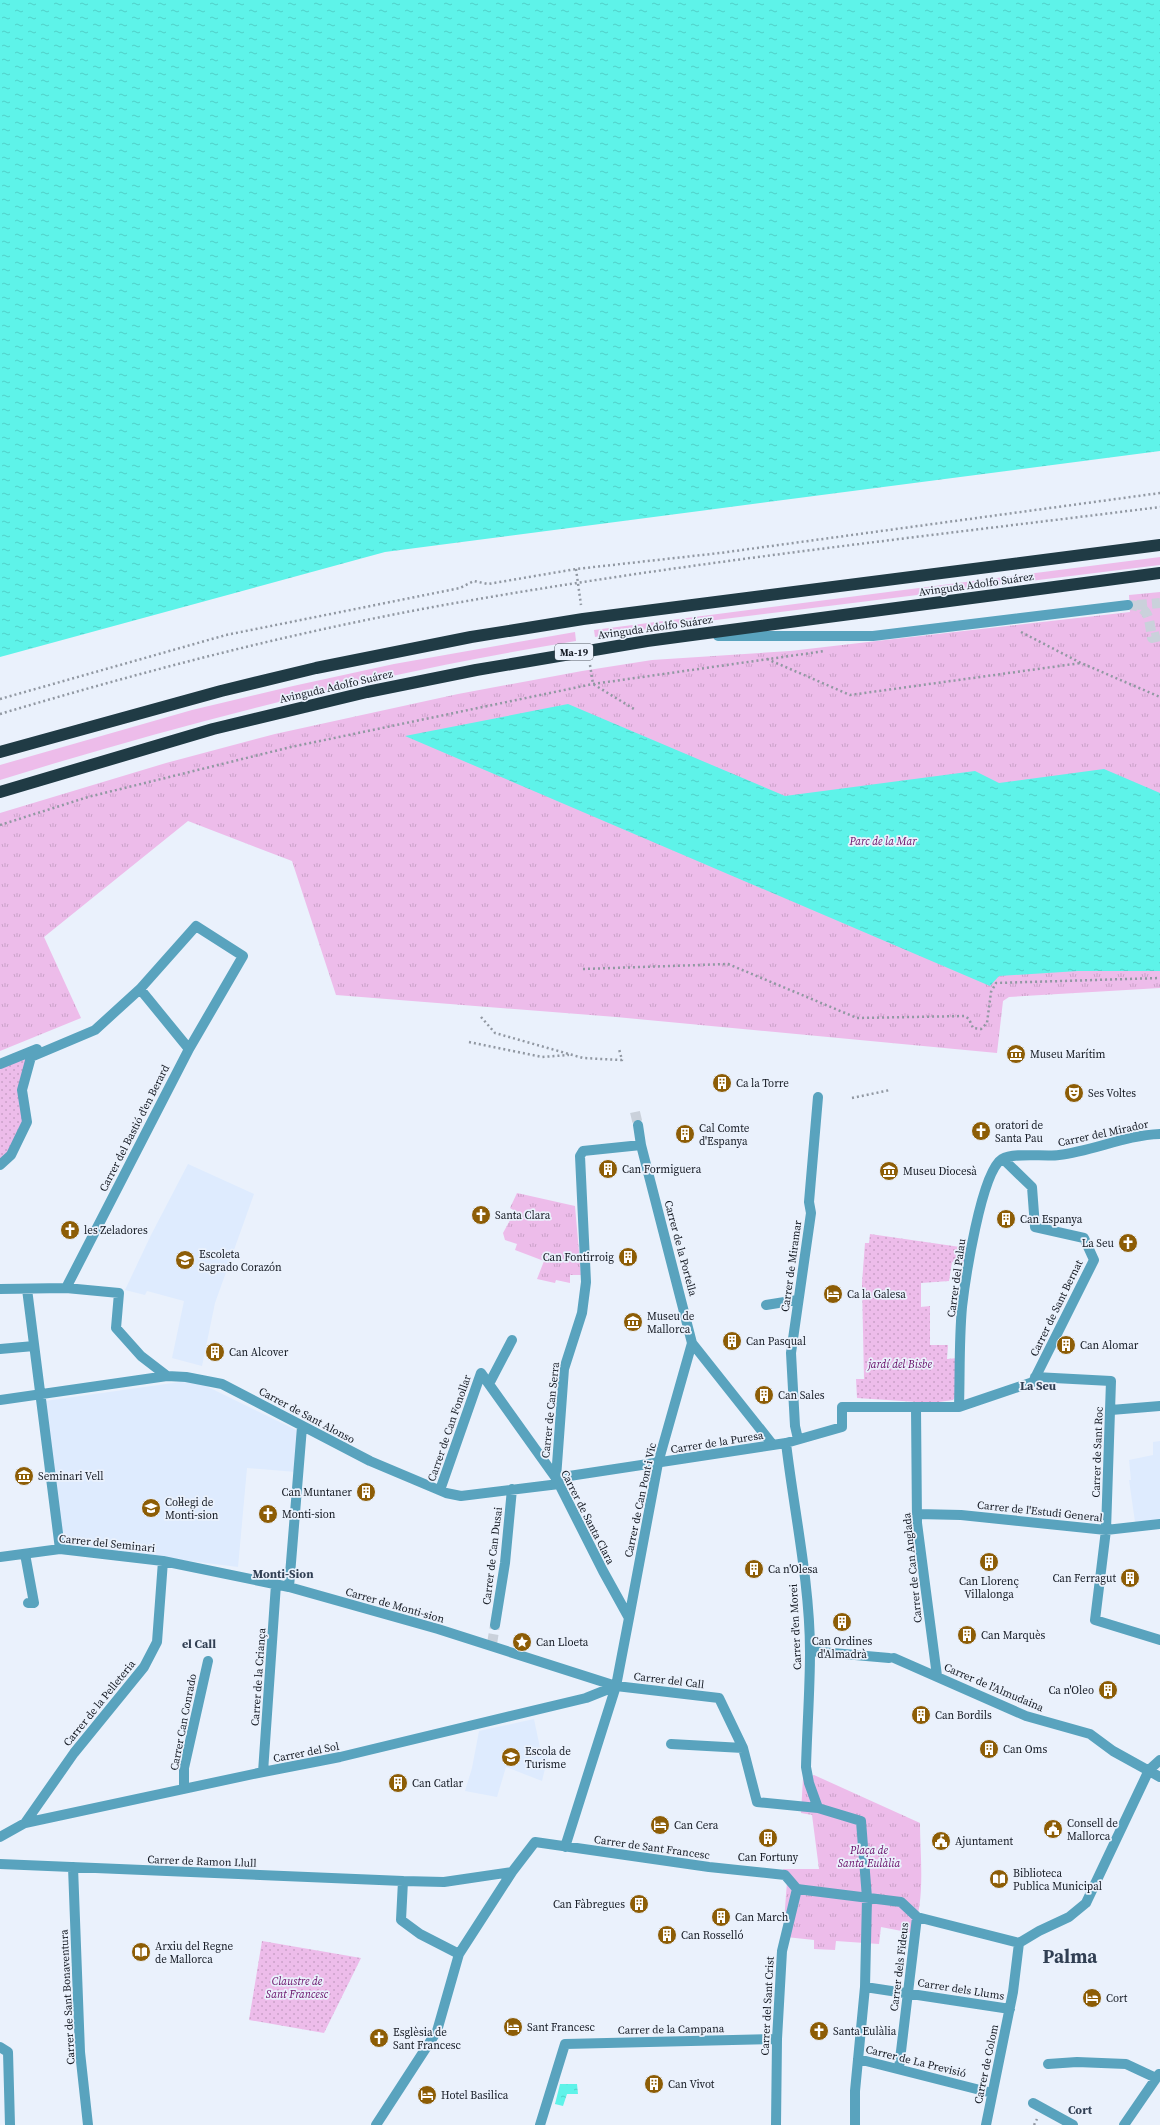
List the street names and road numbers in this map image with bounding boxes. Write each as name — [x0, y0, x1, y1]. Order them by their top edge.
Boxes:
street label: Avinguda Adolfo Suárez — [918, 569, 1035, 600]
street label: Avinguda Adolfo Suárez — [597, 612, 714, 643]
road number: Ma-19 — [555, 644, 593, 660]
street label: Avinguda Adolfo Suárez — [278, 666, 394, 707]
street label: Carrer del Bastió d'en Berard — [96, 1061, 173, 1194]
street label: Carrer del Mirador — [1056, 1116, 1150, 1150]
street label: Carrer de la Portella — [661, 1199, 701, 1298]
street label: Carrer de Miramar — [778, 1219, 805, 1313]
street label: Carrer del Palau — [944, 1237, 970, 1318]
street label: Carrer de Sant Bernat — [1027, 1257, 1087, 1359]
street label: Carrer de Can Serra — [538, 1361, 563, 1459]
street label: Carrer de Can Fonollar — [424, 1373, 475, 1483]
street label: Carrer de Sant Alonso — [256, 1384, 358, 1447]
street label: Carrer de Sant Roc — [1088, 1406, 1107, 1498]
street label: Carrer de la Puresa — [670, 1428, 765, 1457]
street label: Carrer de Can Pont i Vic — [621, 1441, 660, 1559]
street label: Carrer de Santa Clara — [557, 1467, 618, 1567]
street label: Carrer de l'Estudi General — [976, 1497, 1103, 1526]
street label: Carrer de Can Dusai — [479, 1506, 506, 1606]
street label: Carrer de Can Anglada — [899, 1512, 926, 1624]
street label: Carrer del Seminari — [58, 1531, 156, 1556]
street label: Carrer de Monti-sion — [344, 1584, 446, 1627]
street label: Carrer d'en Morei — [786, 1584, 805, 1670]
street label: Carrer de la Criança — [248, 1627, 269, 1727]
street label: Carrer de la Pelleteria — [60, 1657, 139, 1750]
street label: Carrer de l'Almudaina — [942, 1660, 1046, 1715]
street label: Carrer del Call — [633, 1669, 705, 1692]
street label: Carrer Can Conrado — [167, 1672, 200, 1772]
street label: Carrer del Sol — [272, 1739, 340, 1766]
street label: Carrer de Sant Francesc — [593, 1832, 711, 1863]
street label: Carrer de Ramon Llull — [147, 1852, 257, 1871]
street label: Carrer dels Fideus — [887, 1922, 912, 2012]
street label: Carrer de Sant Bonaventura — [56, 1929, 79, 2065]
street label: Carrer del Sant Crist — [757, 1956, 778, 2056]
street label: Carrer dels Llums — [916, 1975, 1006, 2004]
street label: Carrer de la Campana — [618, 2021, 725, 2038]
street label: Carrer de Colom — [971, 2023, 1002, 2105]
street label: Carrer de La Previsió — [864, 2042, 968, 2081]

